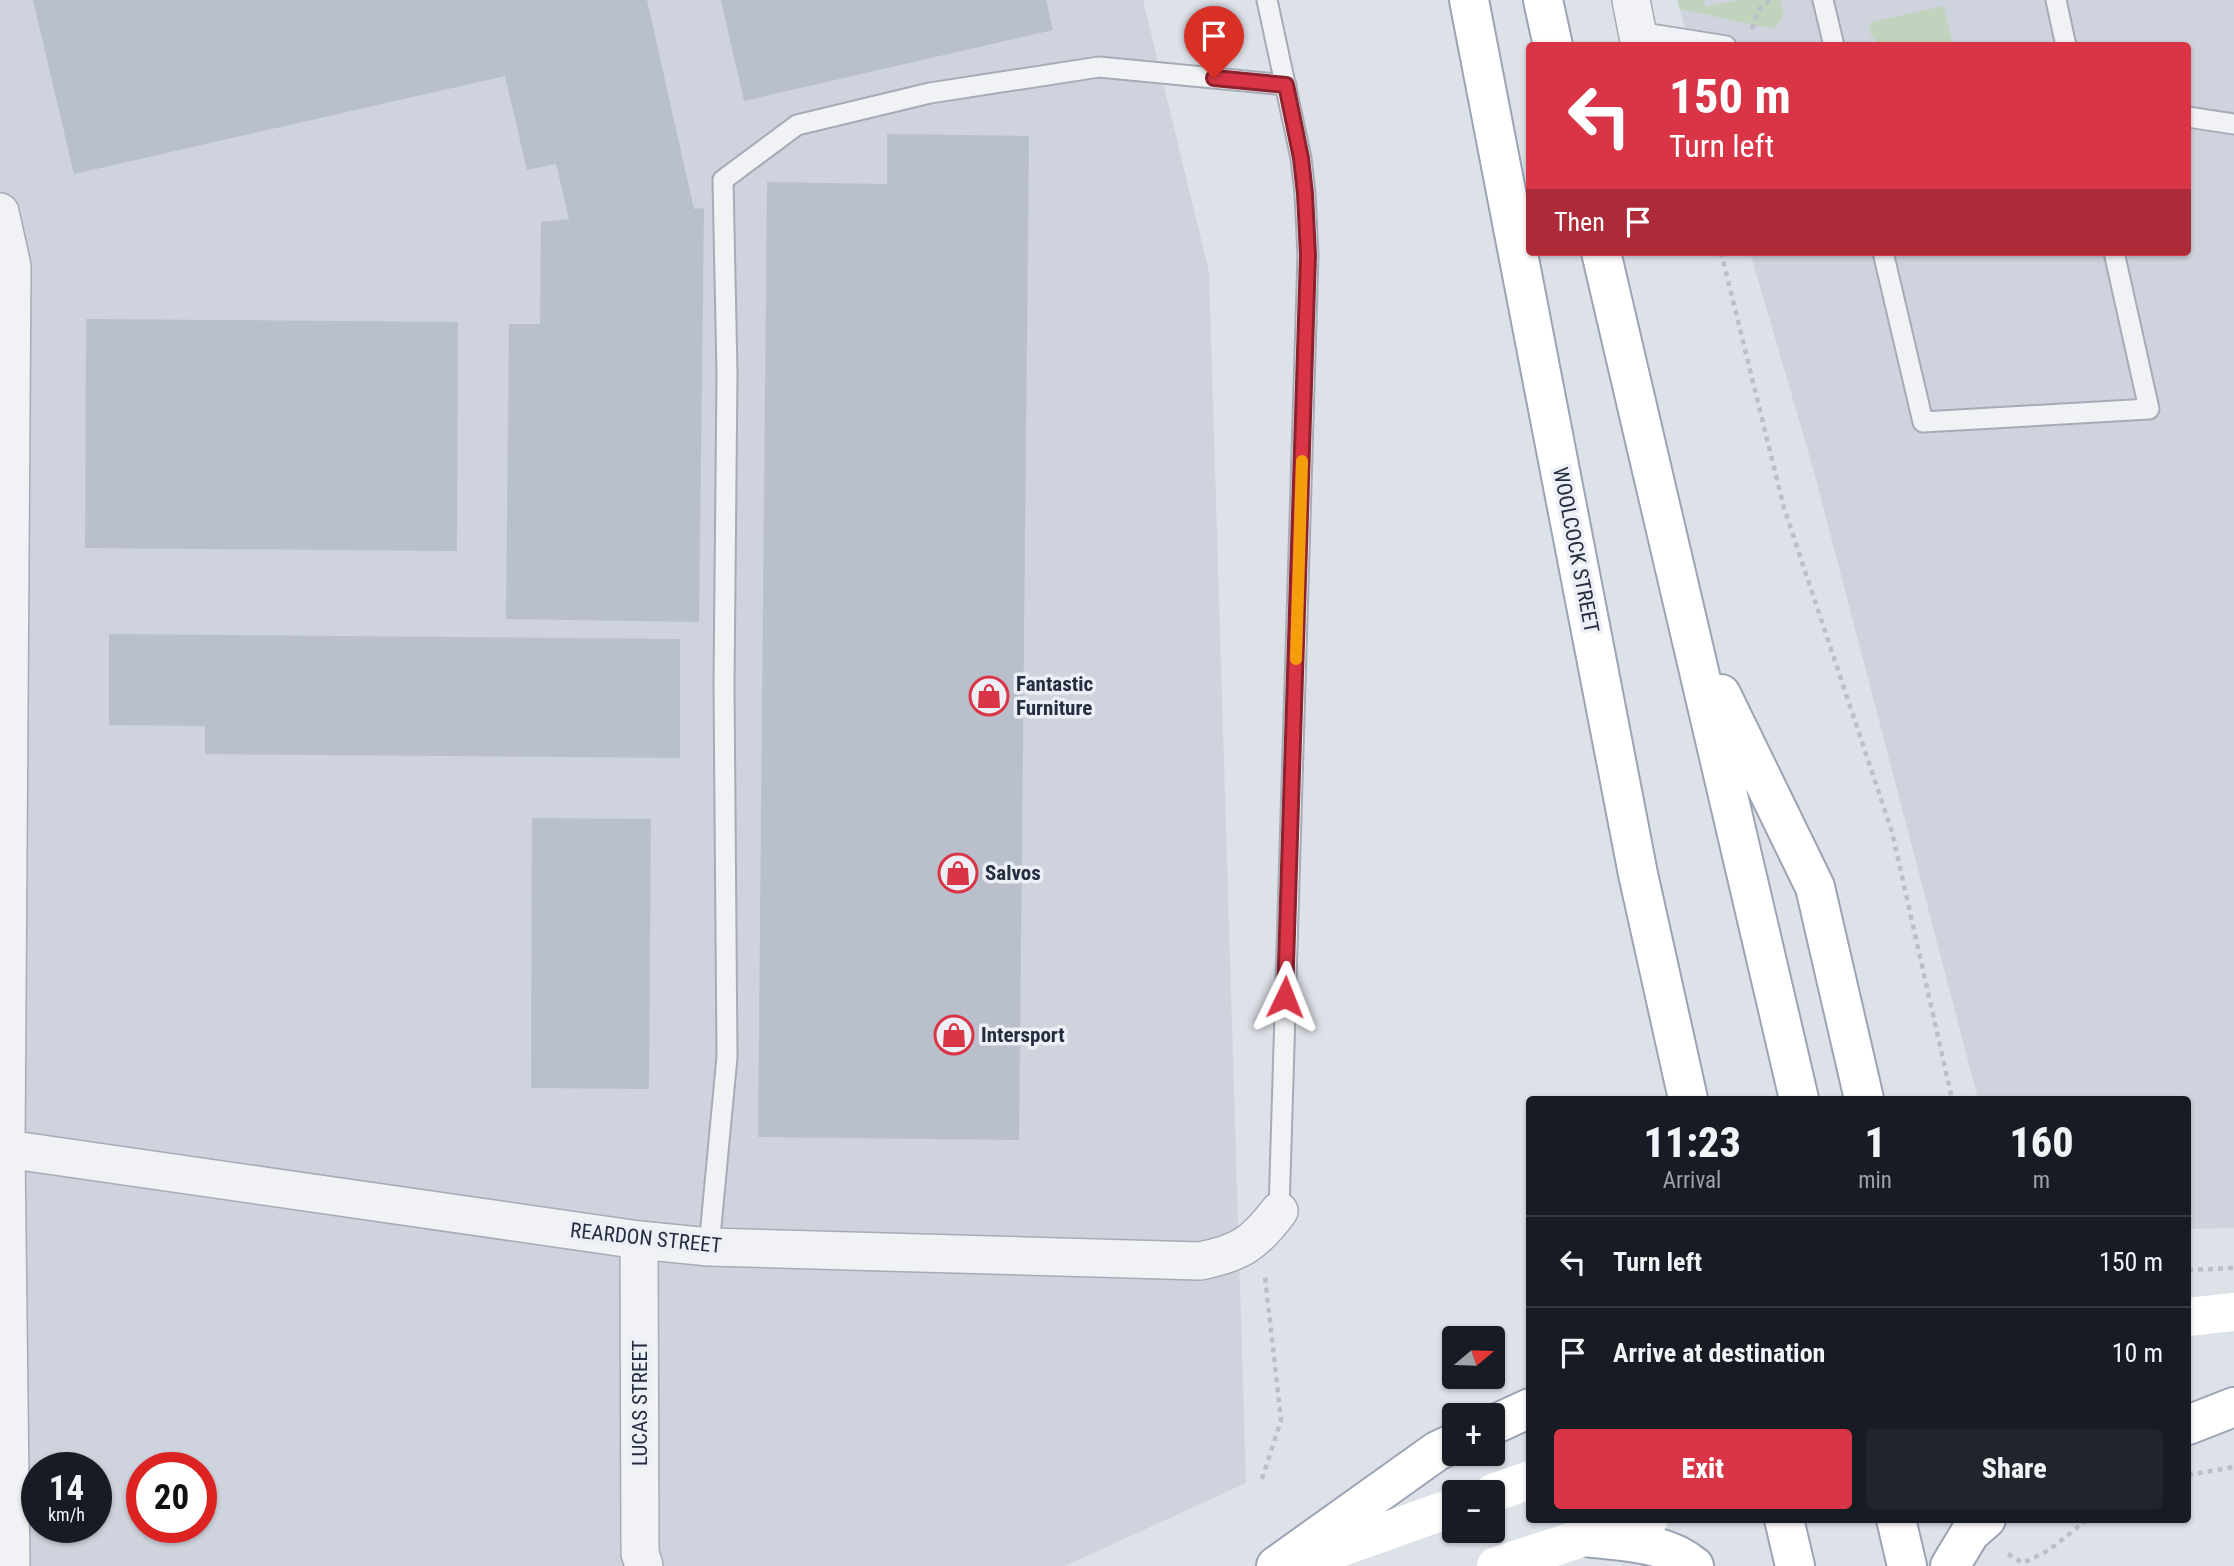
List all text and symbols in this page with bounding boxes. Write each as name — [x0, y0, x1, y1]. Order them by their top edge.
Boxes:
pin — [1184, 6, 1244, 78]
icon: arrive — [1195, 17, 1233, 55]
text: 150 m — [1669, 68, 1791, 125]
icon: left — [1554, 70, 1645, 161]
text: Turn left — [1669, 127, 1774, 165]
icon: arrive — [1619, 203, 1657, 241]
text: Then — [1554, 207, 1605, 237]
street label: WOOLCOCK STREET — [1548, 465, 1604, 635]
place label: Fantastic Furniture — [1016, 672, 1093, 720]
shop icon: Fantastic Furniture — [968, 675, 1010, 717]
shop icon: Salvos — [937, 852, 979, 894]
place label: Salvos — [985, 861, 1041, 885]
position arrow — [1248, 960, 1322, 1034]
shop icon: Intersport — [933, 1014, 975, 1056]
place label: Intersport — [981, 1023, 1065, 1047]
text: 11:23 — [1643, 1118, 1741, 1167]
text: 1 — [1864, 1118, 1886, 1167]
text: 160 — [2009, 1118, 2074, 1167]
text: Arrival — [1663, 1167, 1721, 1194]
text: min — [1858, 1167, 1892, 1194]
text: m — [2033, 1167, 2050, 1194]
street label: REARDON STREET — [569, 1218, 723, 1258]
icon: left — [1554, 1243, 1592, 1281]
text: Turn left — [1613, 1247, 1702, 1277]
text: 150 m — [2099, 1247, 2163, 1277]
north arrow — [1442, 1326, 1505, 1390]
map controls — [1442, 1326, 1505, 1543]
icon: arrive — [1554, 1334, 1592, 1372]
text: Arrive at destination — [1613, 1338, 1825, 1368]
text: 10 m — [2112, 1338, 2163, 1368]
street label: LUCAS STREET — [628, 1340, 652, 1466]
button: + — [1442, 1403, 1505, 1466]
button: Exit — [1554, 1429, 1852, 1509]
button: Share — [1866, 1429, 2163, 1509]
speed limit sign: 20 — [126, 1452, 217, 1543]
text: 14 — [49, 1468, 84, 1509]
button: − — [1442, 1480, 1505, 1543]
text: km/h — [48, 1504, 85, 1525]

